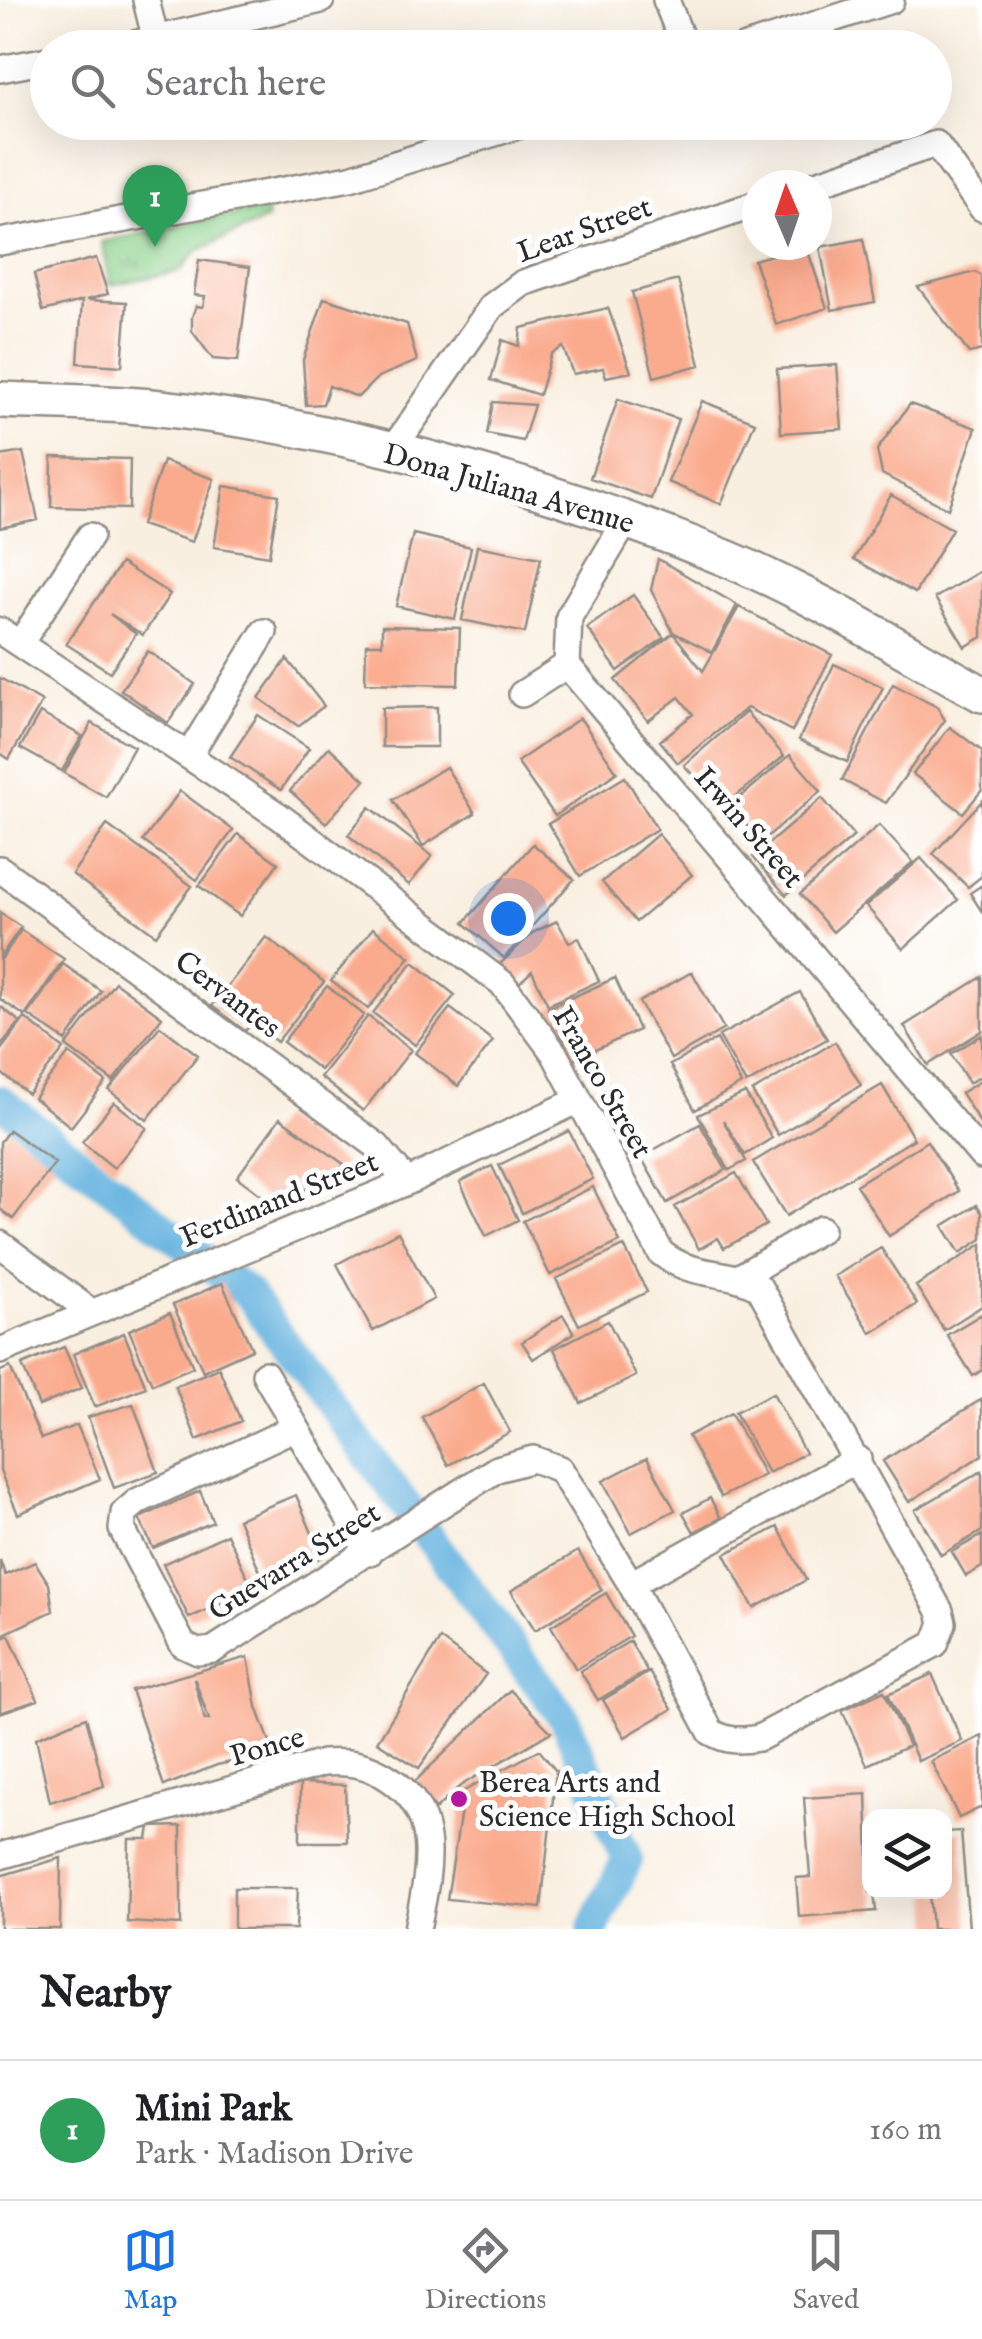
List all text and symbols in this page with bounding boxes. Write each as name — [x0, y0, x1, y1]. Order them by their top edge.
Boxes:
search box — [30, 30, 952, 140]
icon: search — [65, 58, 120, 113]
text: Search here — [145, 61, 326, 109]
pin: 1 — [122, 164, 188, 247]
north arrow — [742, 170, 832, 260]
street label: Lear Street — [512, 189, 657, 273]
street label: Dona Juliana Avenue — [379, 436, 638, 544]
street label: Irwin Street — [684, 760, 811, 897]
your location — [483, 893, 534, 944]
street label: Cervantes — [166, 943, 287, 1048]
street label: Franco Street — [543, 1000, 660, 1166]
street label: Ferdinand Street — [175, 1144, 384, 1258]
street label: Guevarra Street — [202, 1495, 388, 1631]
street label: Ponce — [226, 1719, 309, 1777]
place label: Berea Arts and Science High School — [479, 1765, 736, 1837]
marker: Berea Arts and Science High School — [448, 1788, 470, 1810]
map controls — [862, 1809, 952, 1899]
button: layers — [862, 1809, 952, 1899]
text: Nearby — [40, 1968, 171, 2021]
text: Mini Park — [135, 2086, 292, 2134]
text: 1 — [67, 2110, 78, 2151]
text: 160 m — [869, 2110, 942, 2151]
text: Park · Madison Drive — [135, 2134, 413, 2175]
tab: Map — [123, 2223, 178, 2318]
tab: Directions — [424, 2223, 546, 2318]
tab: Saved — [793, 2223, 859, 2318]

